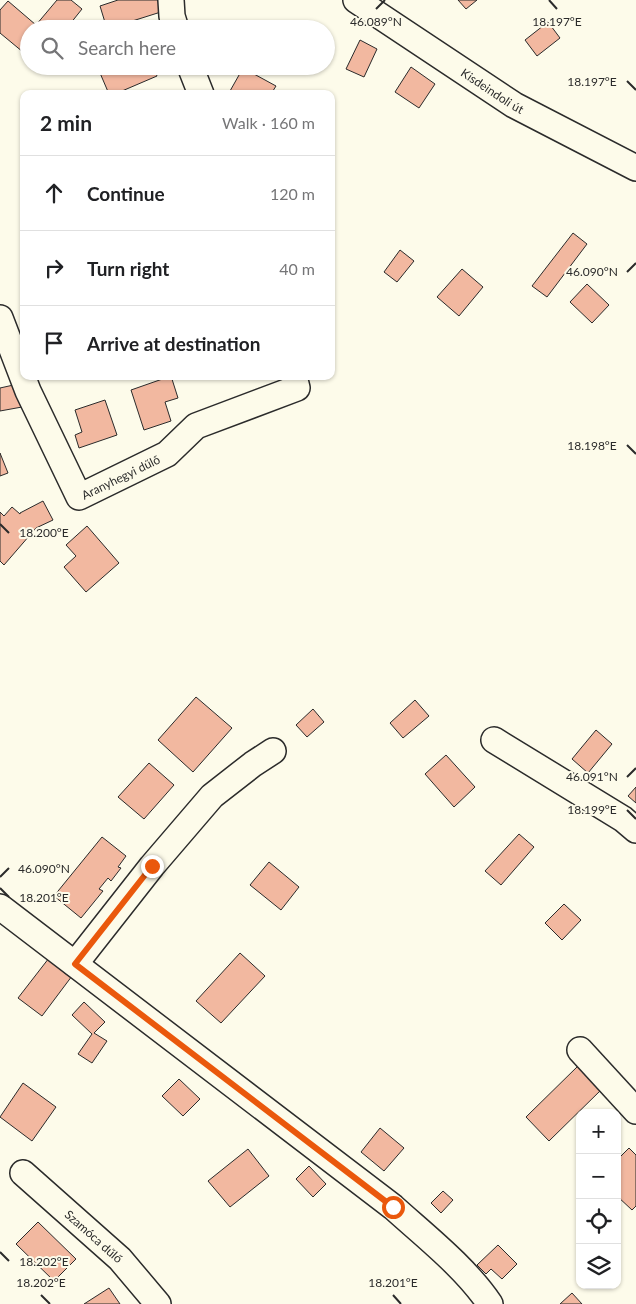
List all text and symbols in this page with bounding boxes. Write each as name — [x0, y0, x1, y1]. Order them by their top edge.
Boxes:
text: 46.089°N — [350, 14, 402, 29]
text: 18.197°E — [532, 14, 582, 29]
search box — [20, 20, 335, 75]
icon: search — [38, 34, 66, 62]
text: Search here — [78, 36, 176, 59]
street label: Kisdeindoli út — [458, 65, 527, 117]
text: 18.197°E — [567, 74, 617, 89]
text: 2 min — [40, 110, 92, 135]
text: Walk · 160 m — [222, 113, 315, 132]
icon: ahead — [40, 179, 68, 207]
text: Continue — [87, 182, 165, 205]
text: 120 m — [270, 184, 315, 203]
icon: right — [40, 254, 68, 282]
text: Turn right — [87, 257, 169, 280]
text: 40 m — [279, 259, 315, 278]
text: 46.090°N — [566, 264, 618, 279]
icon: arrive — [40, 329, 68, 357]
text: Arrive at destination — [87, 332, 260, 355]
text: 18.198°E — [567, 438, 617, 453]
street label: Aranyhegyi dűlő — [79, 451, 162, 502]
text: 18.200°E — [19, 525, 69, 540]
text: 46.091°N — [566, 769, 618, 784]
text: 18.199°E — [567, 802, 617, 817]
route end — [141, 855, 164, 878]
text: 46.090°N — [18, 861, 70, 876]
text: 18.201°E — [19, 890, 69, 905]
map controls — [576, 1109, 621, 1289]
button: + — [576, 1109, 621, 1154]
button: − — [576, 1154, 621, 1199]
route start — [382, 1196, 405, 1219]
button: locate — [576, 1199, 621, 1244]
street label: Szamóca dűlő — [62, 1206, 126, 1266]
button: layers — [576, 1244, 621, 1289]
text: 18.202°E — [19, 1254, 69, 1269]
text: 18.202°E — [16, 1275, 66, 1290]
text: 18.201°E — [368, 1275, 418, 1290]

